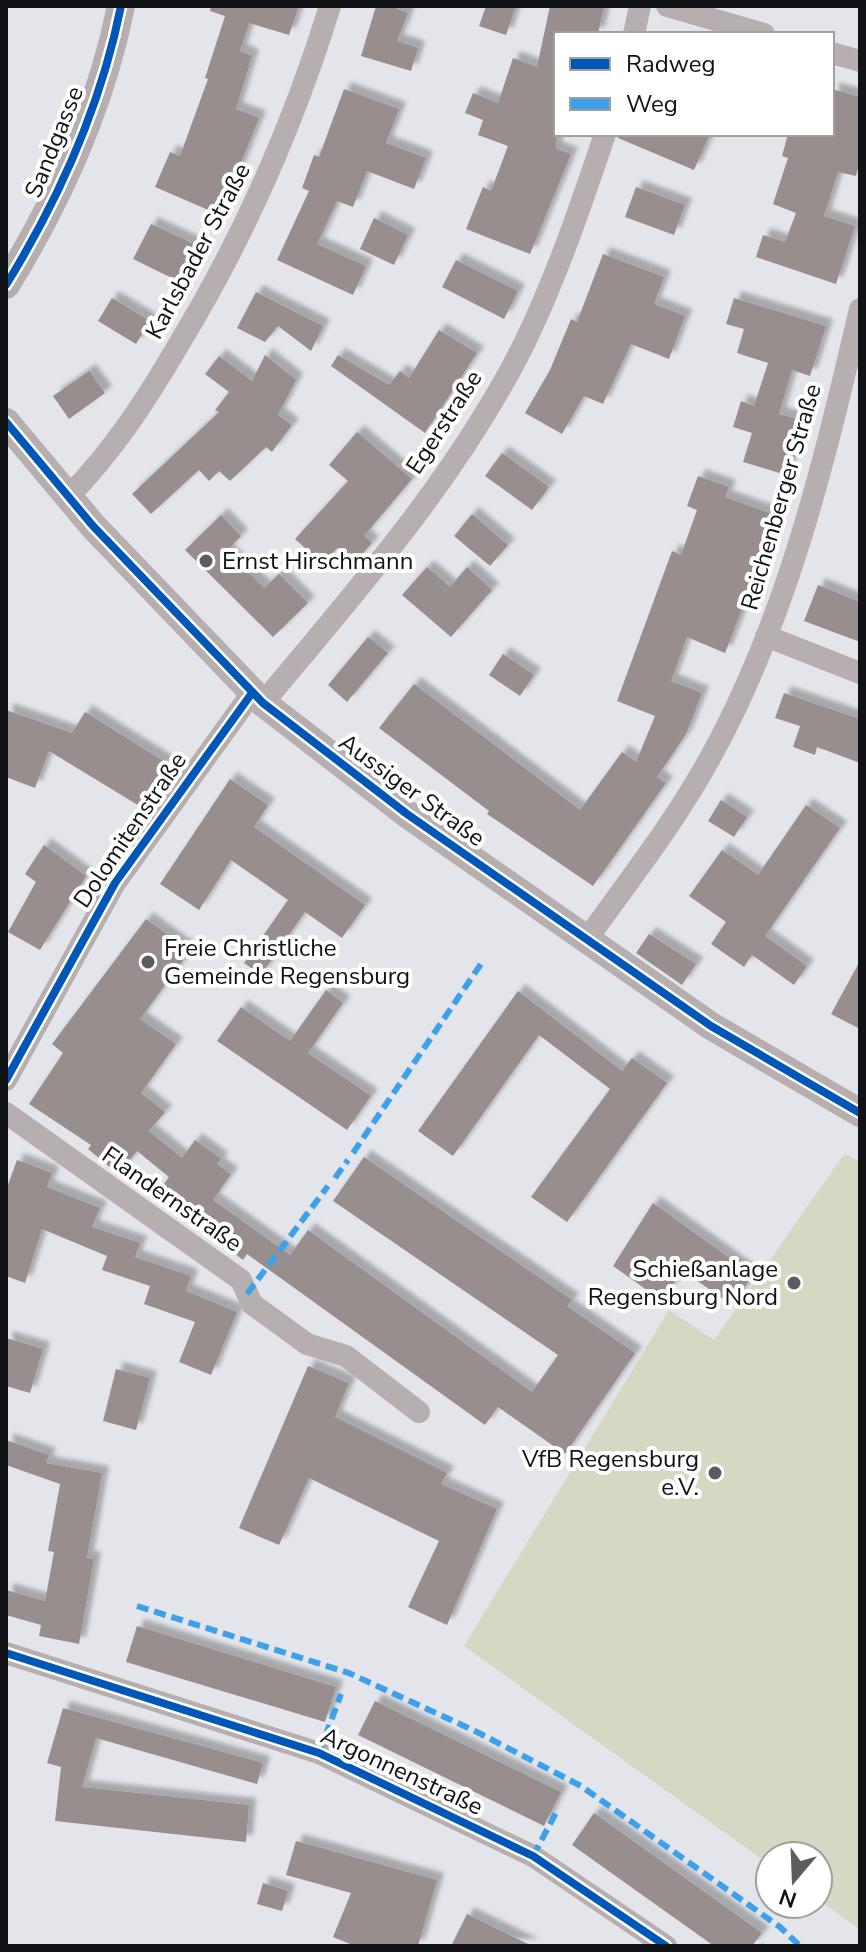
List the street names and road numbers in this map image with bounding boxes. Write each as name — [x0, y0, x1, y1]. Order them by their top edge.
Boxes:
street label: Sandgasse — [17, 81, 91, 203]
street label: Karlsbader Straße — [138, 157, 258, 345]
street label: Egerstraße — [399, 364, 489, 480]
street label: Reichenberger Straße — [733, 380, 829, 614]
street label: Aussiger Straße — [333, 726, 491, 854]
street label: Dolomitenstraße — [66, 746, 194, 914]
street label: Flandernstraße — [96, 1139, 248, 1259]
street label: Argonnenstraße — [316, 1719, 488, 1823]

